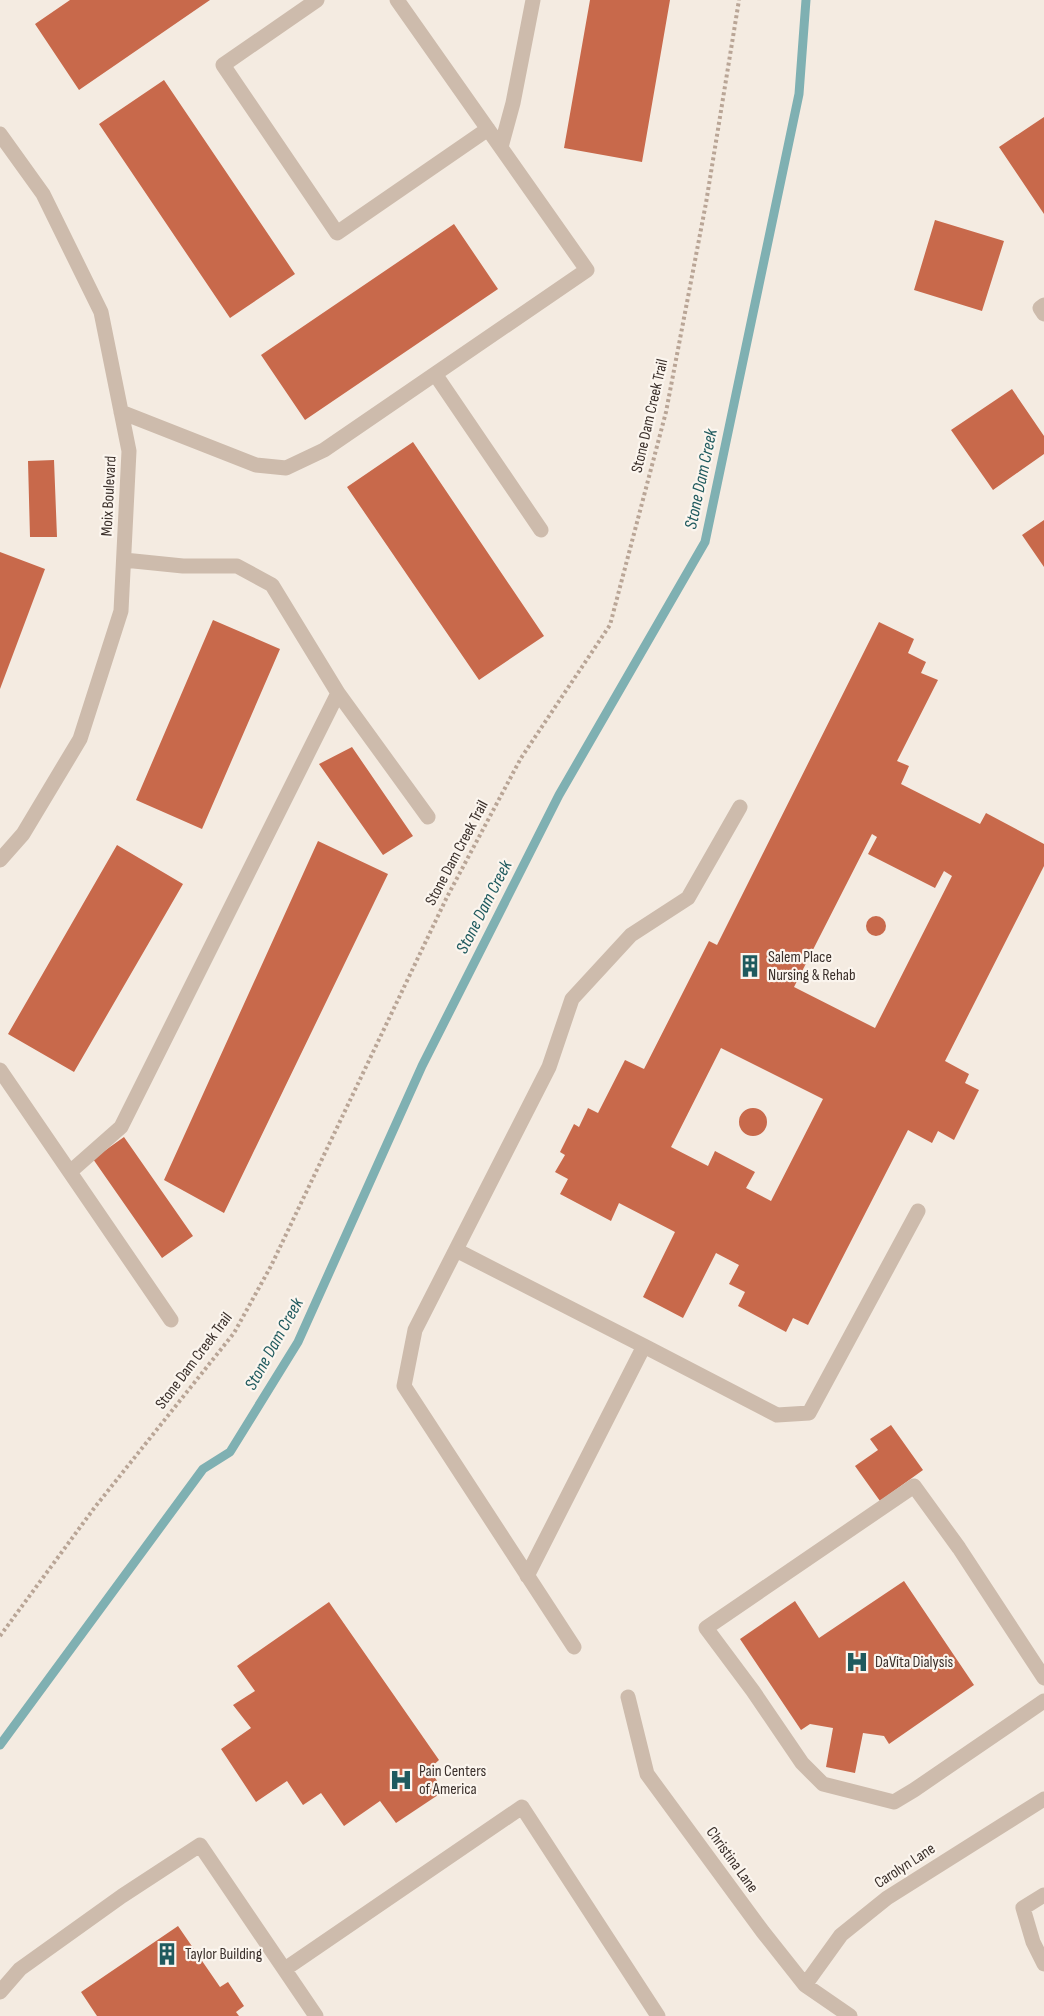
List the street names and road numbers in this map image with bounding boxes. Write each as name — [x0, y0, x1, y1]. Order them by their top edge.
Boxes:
street label: Stone Dam Creek Trail — [628, 357, 672, 475]
street label: Moix Boulevard — [97, 455, 121, 537]
street label: Stone Dam Creek Trail — [421, 797, 493, 909]
street label: Stone Dam Creek Trail — [151, 1309, 237, 1413]
street label: Christina Lane — [702, 1823, 762, 1897]
street label: Carolyn Lane — [871, 1839, 939, 1893]

